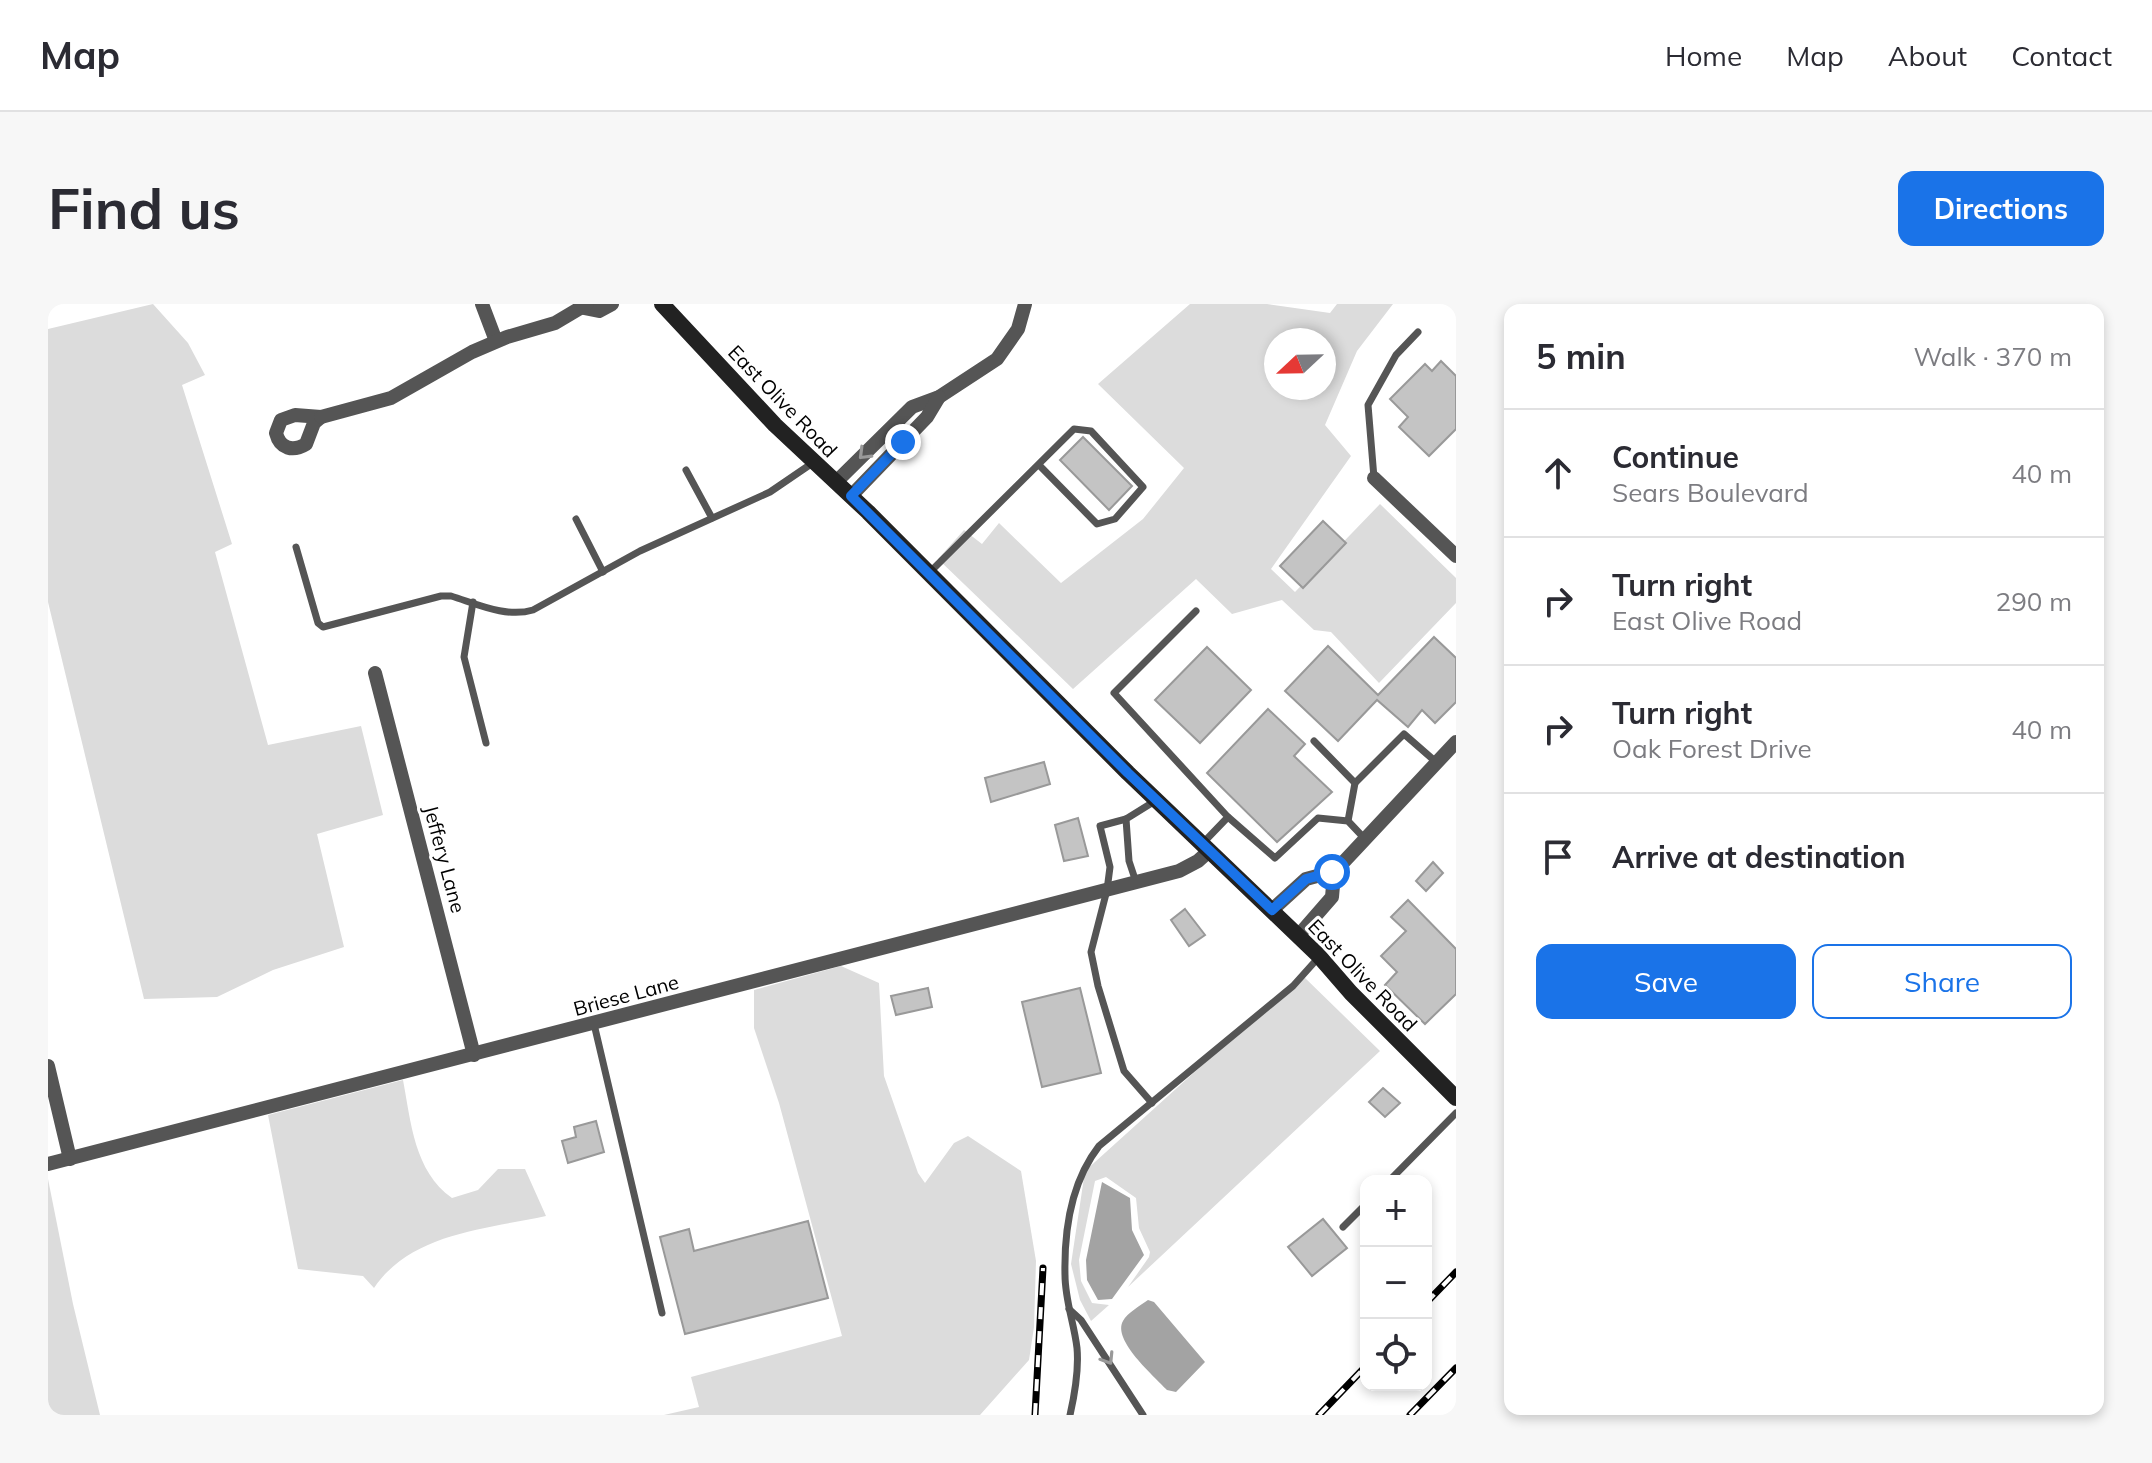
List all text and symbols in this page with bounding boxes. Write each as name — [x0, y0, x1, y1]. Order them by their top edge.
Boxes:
text: Map — [40, 31, 120, 79]
text: Home — [1665, 38, 1742, 73]
text: Map — [1786, 38, 1844, 73]
text: About — [1888, 38, 1967, 73]
text: Contact — [2011, 38, 2112, 73]
button: Directions — [1898, 171, 2104, 246]
text: Find us — [48, 173, 240, 243]
north arrow — [1264, 328, 1336, 400]
text: 5 min — [1536, 335, 1626, 378]
street label: East Olive Road — [723, 340, 843, 462]
text: Walk · 370 m — [1913, 340, 2072, 373]
route end — [885, 424, 921, 460]
text: Continue — [1612, 438, 1739, 476]
one-way arrow — [859, 445, 873, 459]
icon: ahead — [1536, 451, 1580, 495]
text: 40 m — [2011, 457, 2072, 490]
text: Sears Boulevard — [1612, 476, 1809, 509]
text: Turn right — [1612, 566, 1752, 604]
icon: right — [1536, 579, 1580, 623]
text: 290 m — [1996, 585, 2072, 618]
text: East Olive Road — [1612, 604, 1802, 637]
text: Turn right — [1612, 694, 1752, 732]
icon: right — [1536, 707, 1580, 751]
text: 40 m — [2011, 713, 2072, 746]
text: Oak Forest Drive — [1612, 732, 1812, 765]
street label: Jeffery Lane — [419, 802, 471, 916]
icon: arrive — [1536, 835, 1580, 879]
text: Arrive at destination — [1612, 838, 1906, 876]
route start — [1314, 854, 1350, 890]
street label: East Olive Road — [1303, 914, 1423, 1036]
button: Save — [1536, 944, 1796, 1019]
button: Share — [1812, 944, 2072, 1019]
street label: Briese Lane — [571, 969, 681, 1021]
map controls — [1360, 1175, 1432, 1391]
button: + — [1360, 1175, 1432, 1247]
button: − — [1360, 1247, 1432, 1319]
button: locate — [1360, 1319, 1432, 1391]
one-way arrow — [1098, 1350, 1113, 1365]

